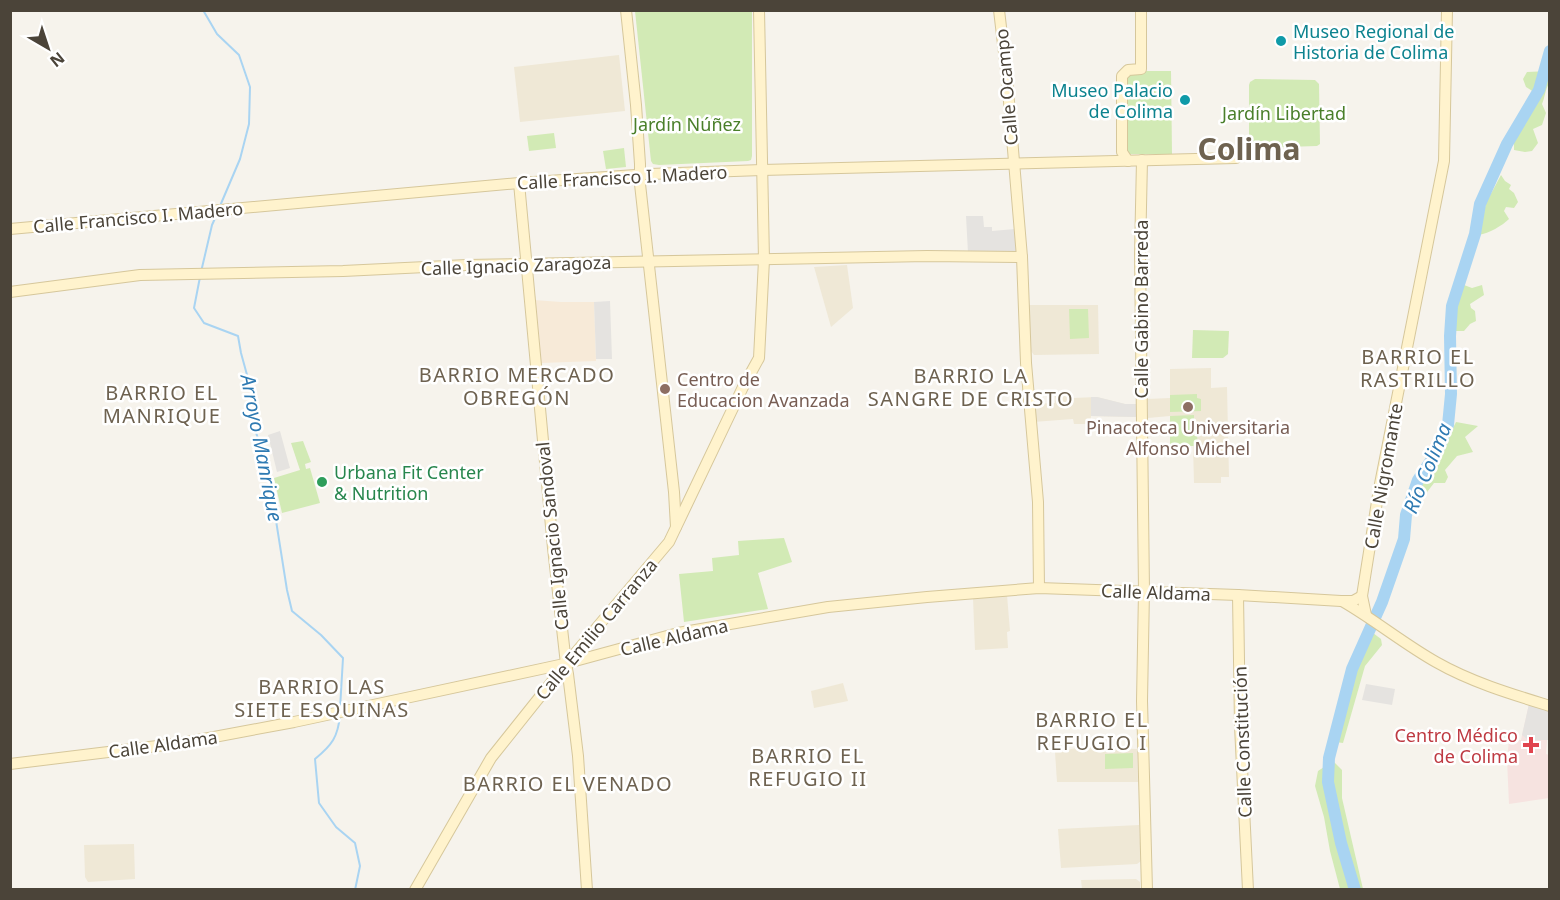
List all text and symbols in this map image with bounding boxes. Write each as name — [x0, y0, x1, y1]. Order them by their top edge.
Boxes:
north arrow — [18, 18, 78, 78]
place label: Museo Regional de Historia de Colima — [1293, 19, 1455, 64]
street label: Calle Ocampo — [989, 28, 1023, 146]
marker: Museo Regional de Historia de Colima — [1274, 34, 1288, 48]
text: N — [45, 47, 69, 72]
place label: Museo Palacio de Colima — [1051, 78, 1173, 123]
marker: Museo Palacio de Colima — [1178, 93, 1192, 107]
park label: Jardín Libertad — [1220, 101, 1346, 125]
park label: Jardín Núñez — [631, 112, 741, 136]
district label: Colima — [1197, 128, 1301, 169]
street label: Calle Francisco I. Madero — [516, 160, 728, 194]
street label: Calle Francisco I. Madero — [32, 196, 244, 238]
street label: Calle Gabino Barreda — [1129, 220, 1153, 398]
street label: Calle Ignacio Zaragoza — [420, 250, 612, 280]
district label: BARRIO EL RASTRILLO — [1360, 343, 1476, 393]
district label: BARRIO MERCADO OBREGÓN — [419, 361, 615, 411]
district label: BARRIO LA SANGRE DE CRISTO — [868, 362, 1074, 412]
place label: Centro de Educacion Avanzada — [677, 367, 850, 412]
water label: Arroyo Manrique — [234, 370, 290, 524]
district label: BARRIO EL MANRIQUE — [103, 379, 221, 429]
marker: Centro de Educacion Avanzada — [658, 382, 672, 396]
marker: Pinacoteca Universitaria Alfonso Michel — [1181, 400, 1195, 414]
street label: Calle Nigromante — [1358, 401, 1408, 551]
place label: Pinacoteca Universitaria Alfonso Michel — [1086, 415, 1290, 460]
water label: Río Colima — [1397, 419, 1457, 517]
street label: Calle Ignacio Sandoval — [530, 441, 574, 631]
place label: Urbana Fit Center & Nutrition — [334, 460, 484, 505]
marker: Urbana Fit Center & Nutrition — [315, 475, 329, 489]
street label: Calle Emilio Carranza — [530, 553, 662, 705]
street label: Calle Aldama — [1101, 578, 1211, 606]
street label: Calle Aldama — [618, 613, 730, 661]
street label: Calle Constitución — [1227, 666, 1257, 818]
district label: BARRIO LAS SIETE ESQUINAS — [234, 673, 410, 723]
district label: BARRIO EL REFUGIO I — [1035, 706, 1149, 756]
place label: Centro Médico de Colima — [1394, 723, 1518, 768]
street label: Calle Aldama — [107, 724, 219, 764]
marker: Centro Médico de Colima — [1522, 736, 1540, 754]
district label: BARRIO EL REFUGIO II — [748, 742, 868, 792]
district label: BARRIO EL VENADO — [463, 770, 673, 797]

